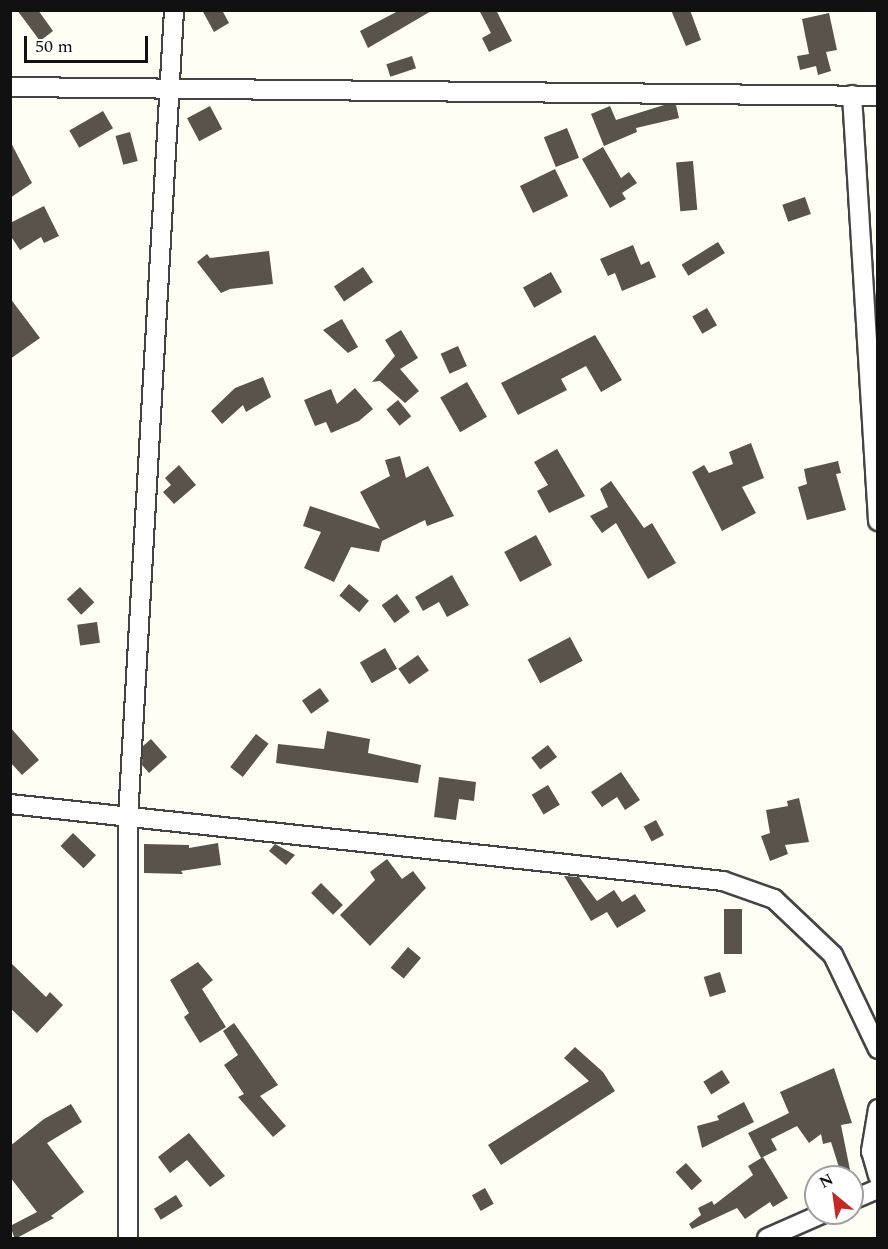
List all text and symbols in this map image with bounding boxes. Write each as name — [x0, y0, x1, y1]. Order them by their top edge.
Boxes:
scale bar — [27, 24, 152, 62]
text: 50 m — [35, 33, 73, 60]
north arrow — [804, 1165, 864, 1225]
text: N — [815, 1167, 838, 1195]

